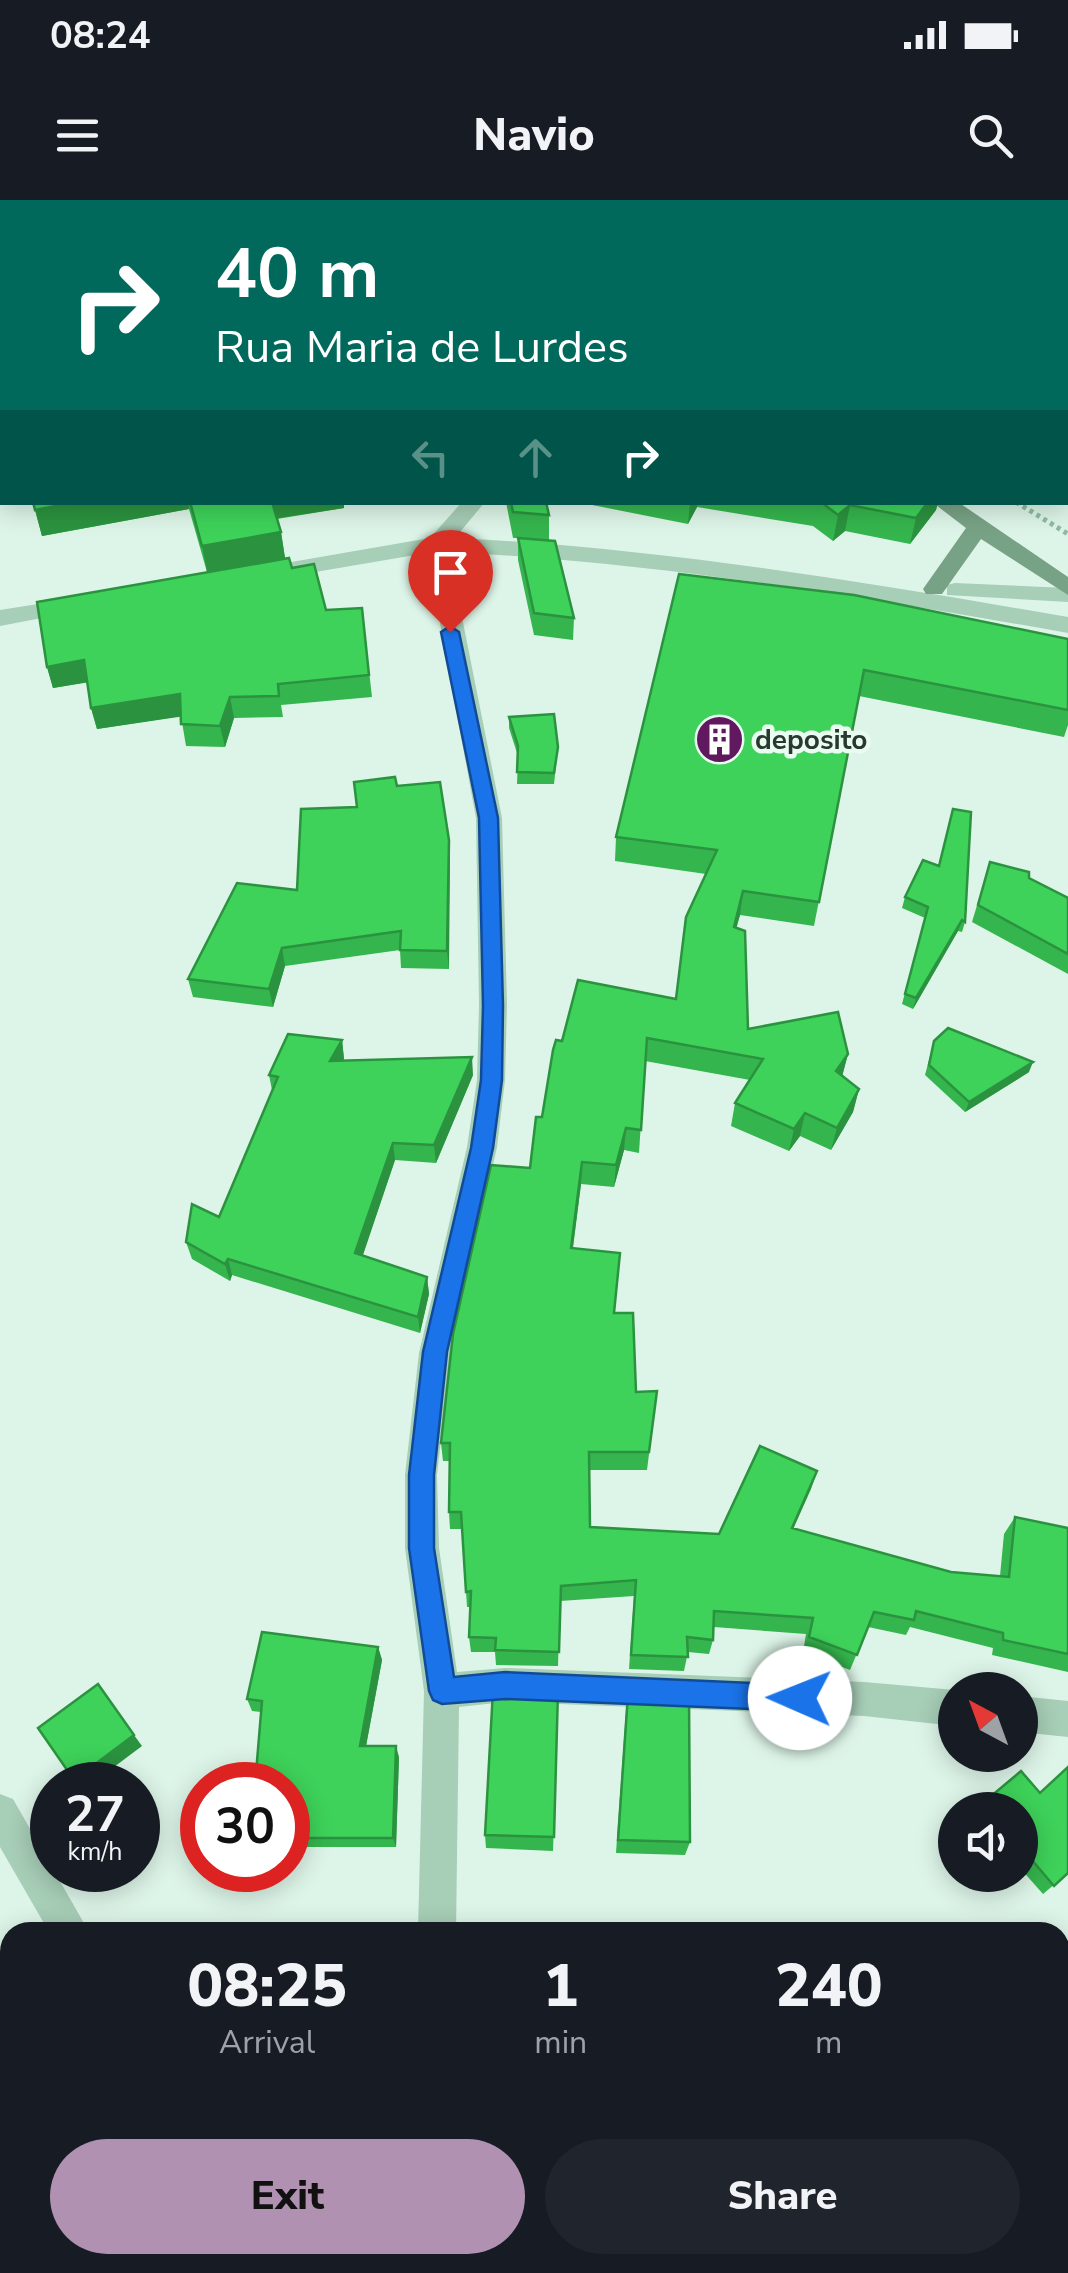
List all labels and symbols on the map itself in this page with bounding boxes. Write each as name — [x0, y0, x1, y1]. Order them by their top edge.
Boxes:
pin — [408, 530, 493, 633]
building icon: deposito — [694, 713, 746, 765]
place label: deposito — [755, 721, 867, 759]
position arrow — [748, 1646, 852, 1750]
north arrow — [938, 1672, 1038, 1772]
speed limit sign: 30 — [180, 1762, 310, 1892]

